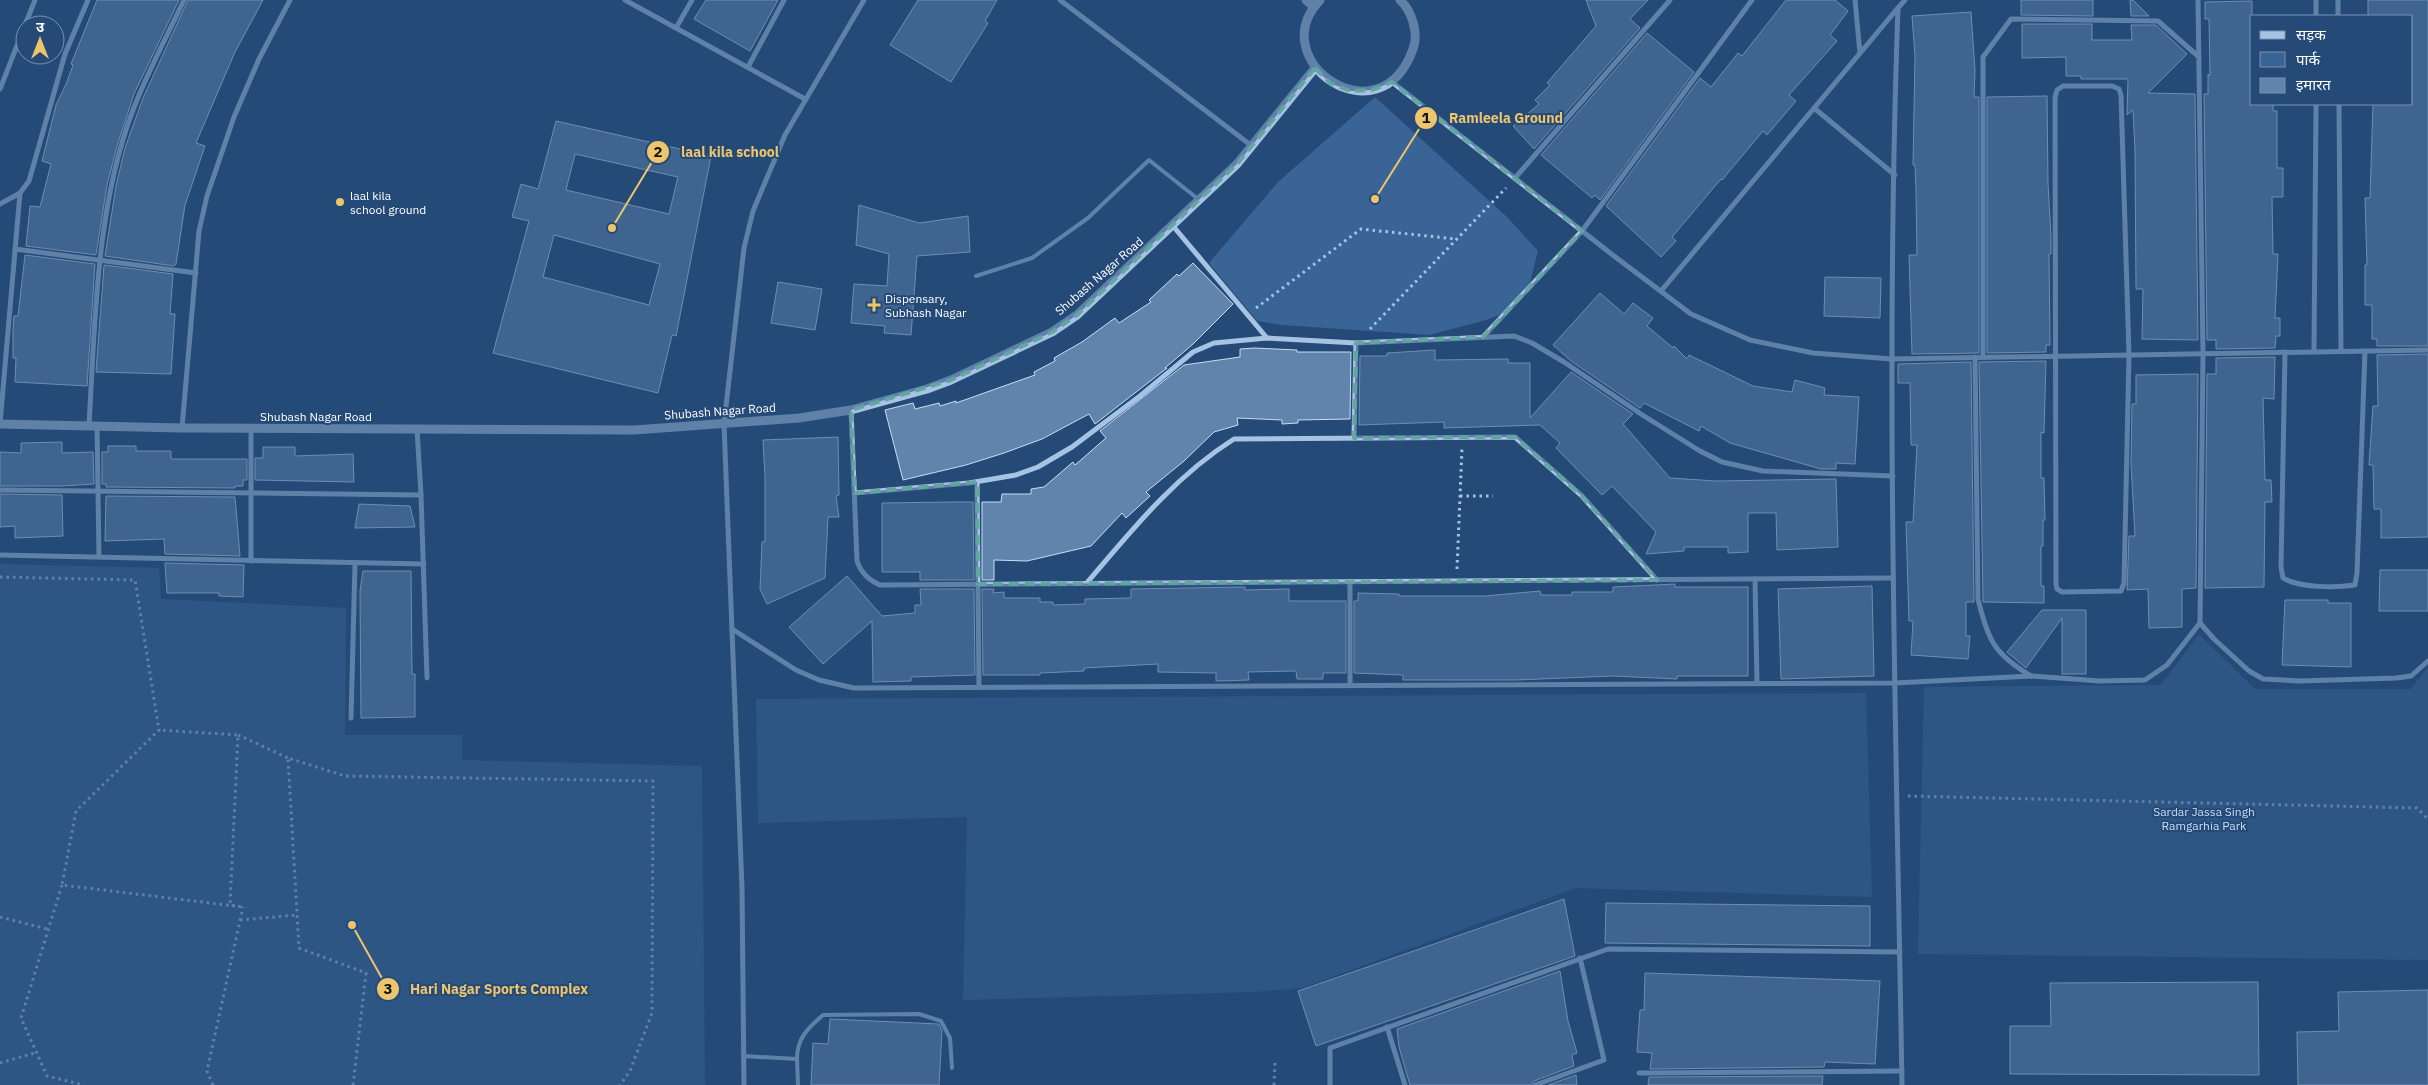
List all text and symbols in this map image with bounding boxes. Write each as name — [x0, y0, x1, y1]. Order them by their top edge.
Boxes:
north arrow — [15, 15, 65, 65]
legend — [2250, 15, 2413, 105]
text: उ — [36, 18, 45, 36]
text: सड़क — [2296, 25, 2326, 44]
text: पार्क — [2296, 50, 2320, 69]
text: इमारत — [2296, 75, 2331, 94]
callout: Ramleela Ground — [1414, 104, 1573, 133]
text: 1 — [1421, 108, 1431, 127]
text: Ramleela Ground — [1449, 109, 1563, 127]
callout: laal kila school — [646, 137, 789, 166]
text: 2 — [653, 142, 663, 161]
text: laal kila school — [681, 143, 779, 161]
place label: laal kila school ground — [350, 188, 426, 217]
marker: laal kila school ground — [334, 196, 346, 208]
street label: Shubash Nagar Road — [1052, 234, 1146, 318]
place label: Dispensary, Subhash Nagar — [885, 291, 967, 320]
marker: Dispensary, Subhash Nagar — [867, 298, 881, 312]
street label: Shubash Nagar Road — [664, 400, 776, 422]
street label: Shubash Nagar Road — [260, 409, 372, 424]
park label: Sardar Jassa Singh Ramgarhia Park — [2153, 804, 2255, 833]
callout: Hari Nagar Sports Complex — [375, 975, 598, 1004]
text: 3 — [383, 979, 393, 998]
text: Hari Nagar Sports Complex — [410, 980, 588, 998]

